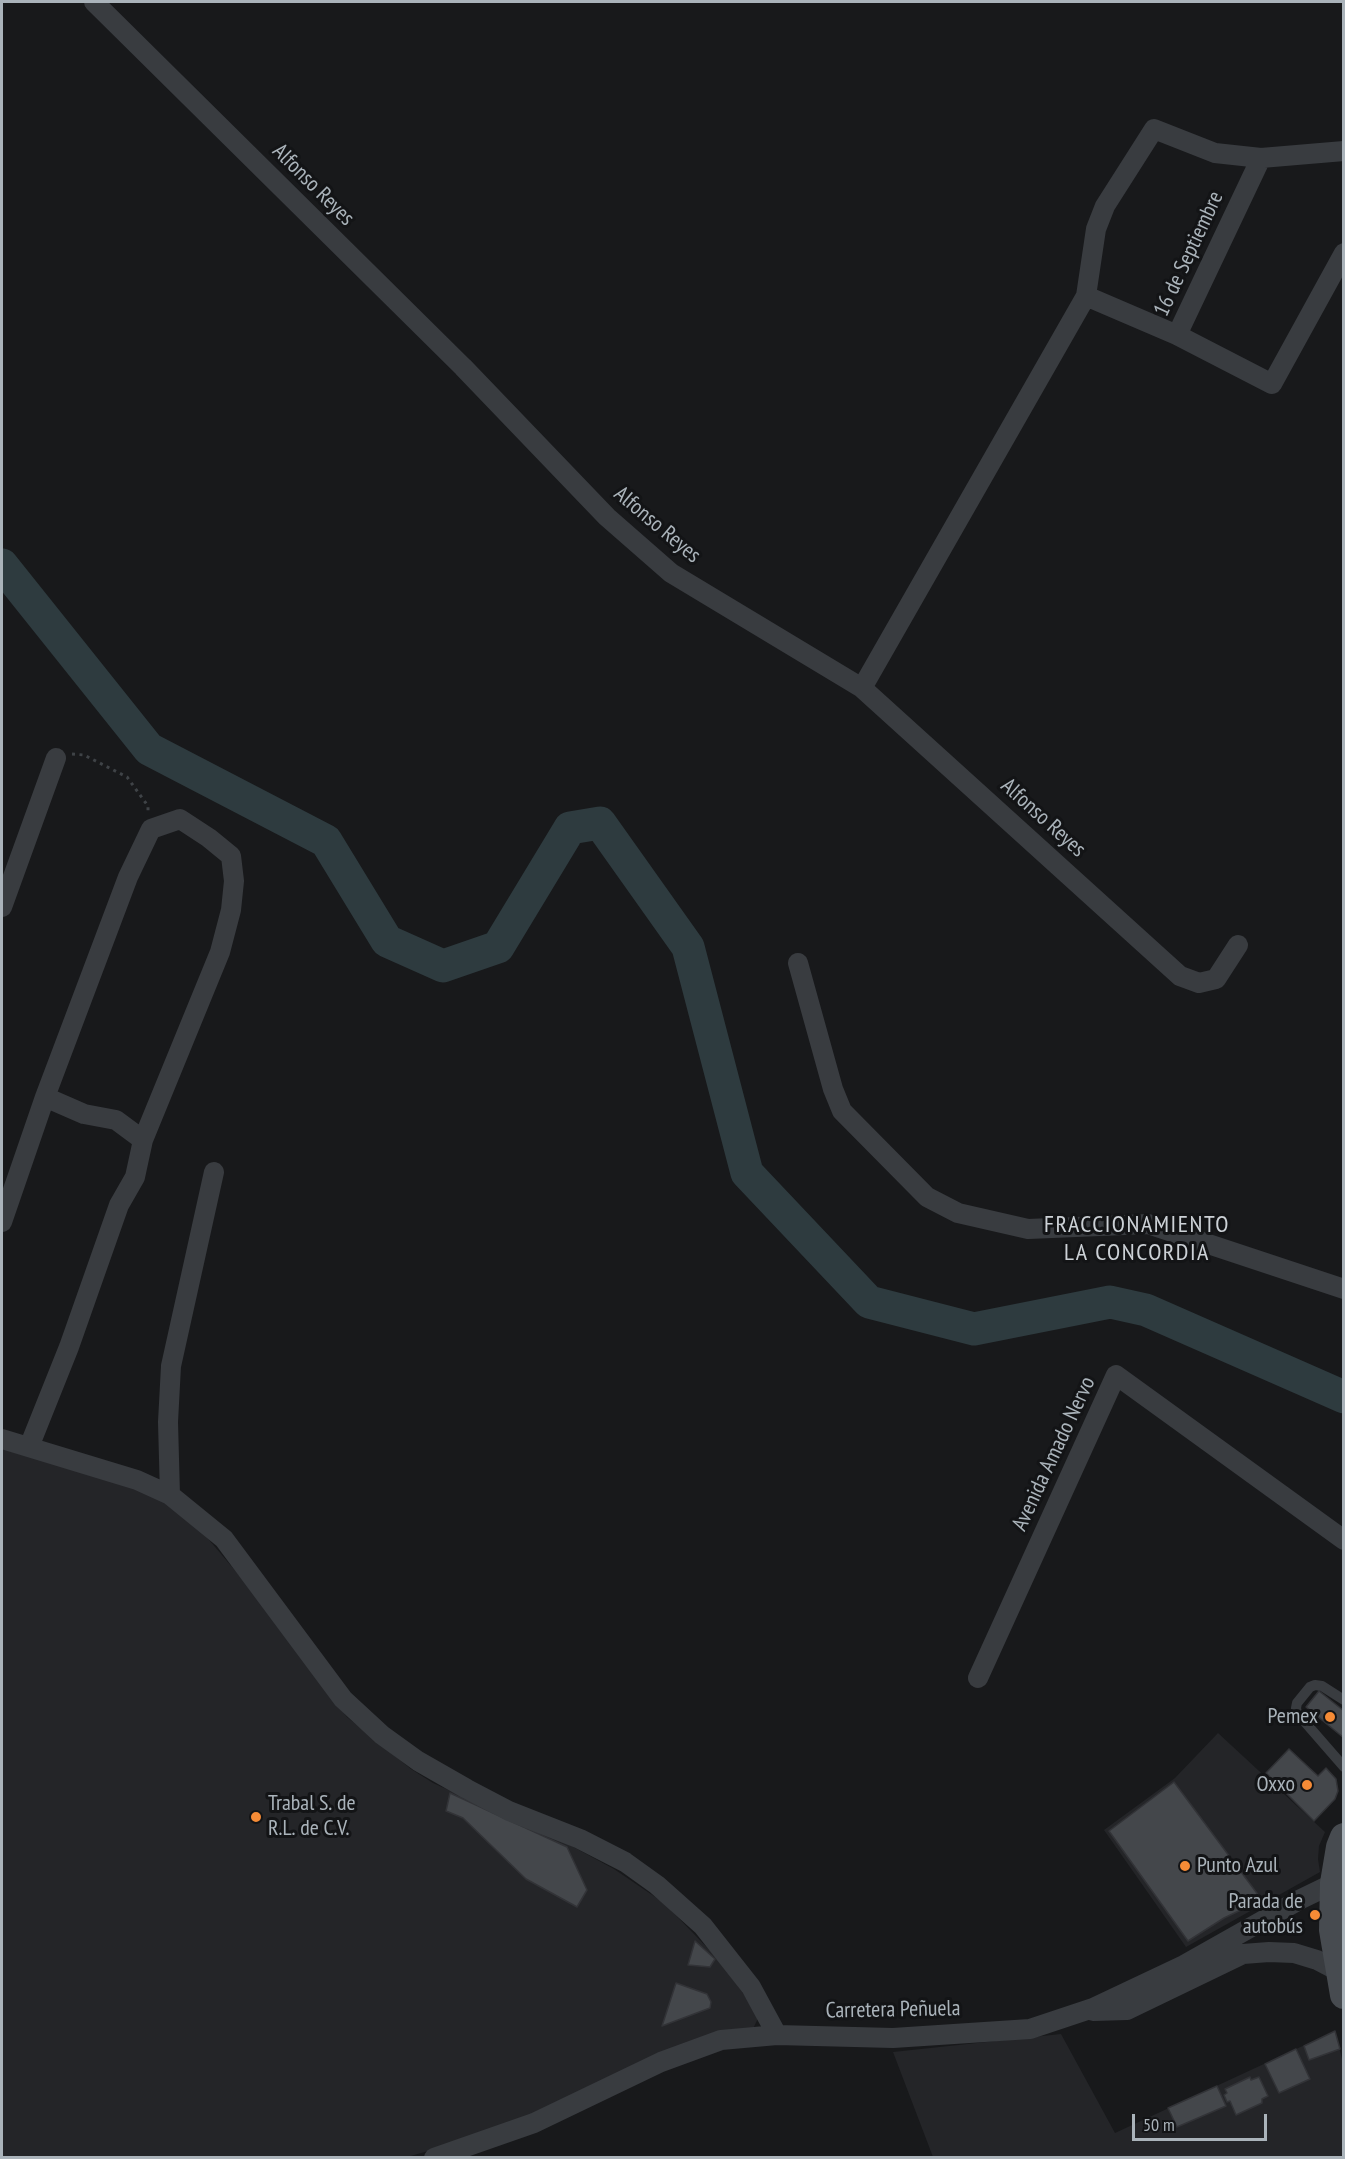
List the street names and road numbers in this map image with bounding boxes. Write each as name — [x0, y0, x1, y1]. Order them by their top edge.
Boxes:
street label: Alfonso Reyes — [267, 139, 359, 231]
street label: 16 de Septiembre — [1149, 187, 1229, 321]
street label: Alfonso Reyes — [608, 481, 706, 569]
street label: Alfonso Reyes — [995, 773, 1091, 863]
street label: Avenida Amado Nervo — [1007, 1373, 1101, 1535]
street label: Carretera Peñuela — [825, 1996, 961, 2024]

